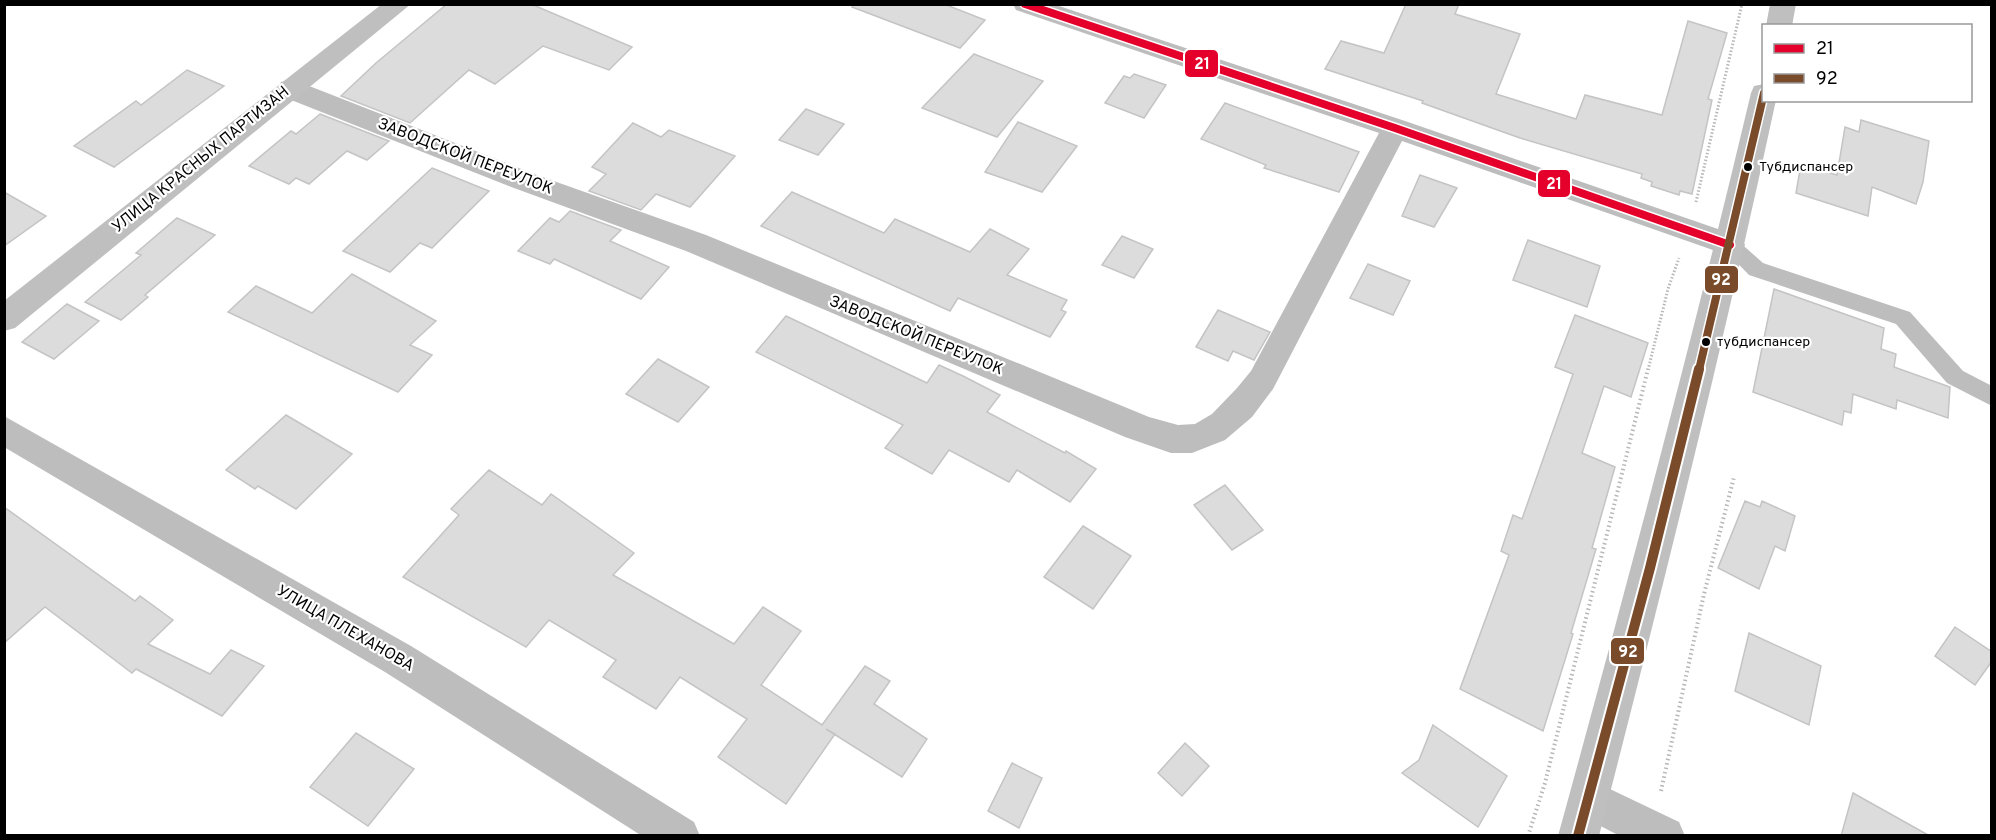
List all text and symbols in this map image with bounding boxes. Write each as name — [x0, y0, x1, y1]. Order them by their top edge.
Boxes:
legend — [1762, 24, 1972, 102]
text: 21 — [1816, 38, 1834, 61]
line badge: 21 — [1184, 49, 1219, 78]
text: 21 — [1194, 55, 1210, 75]
text: 92 — [1816, 68, 1838, 91]
street label: УЛИЦА КРАСНЫХ ПАРТИЗАН — [108, 82, 294, 238]
street label: ЗАВОДСКОЙ ПЕРЕУЛОК — [374, 112, 556, 200]
place label: Тубдиспансер — [1759, 159, 1853, 176]
marker: Тубдиспансер — [1742, 161, 1754, 173]
line badge: 21 — [1537, 169, 1571, 198]
text: 21 — [1546, 175, 1562, 195]
line badge: 92 — [1704, 265, 1739, 294]
text: 92 — [1711, 271, 1731, 291]
street label: ЗАВОДСКОЙ ПЕРЕУЛОК — [826, 290, 1007, 380]
place label: тубдиспансер — [1717, 334, 1810, 351]
marker: тубдиспансер — [1700, 336, 1712, 348]
street label: УЛИЦА ПЛЕХАНОВА — [273, 581, 417, 677]
line badge: 92 — [1610, 637, 1645, 665]
text: 92 — [1618, 643, 1638, 663]

